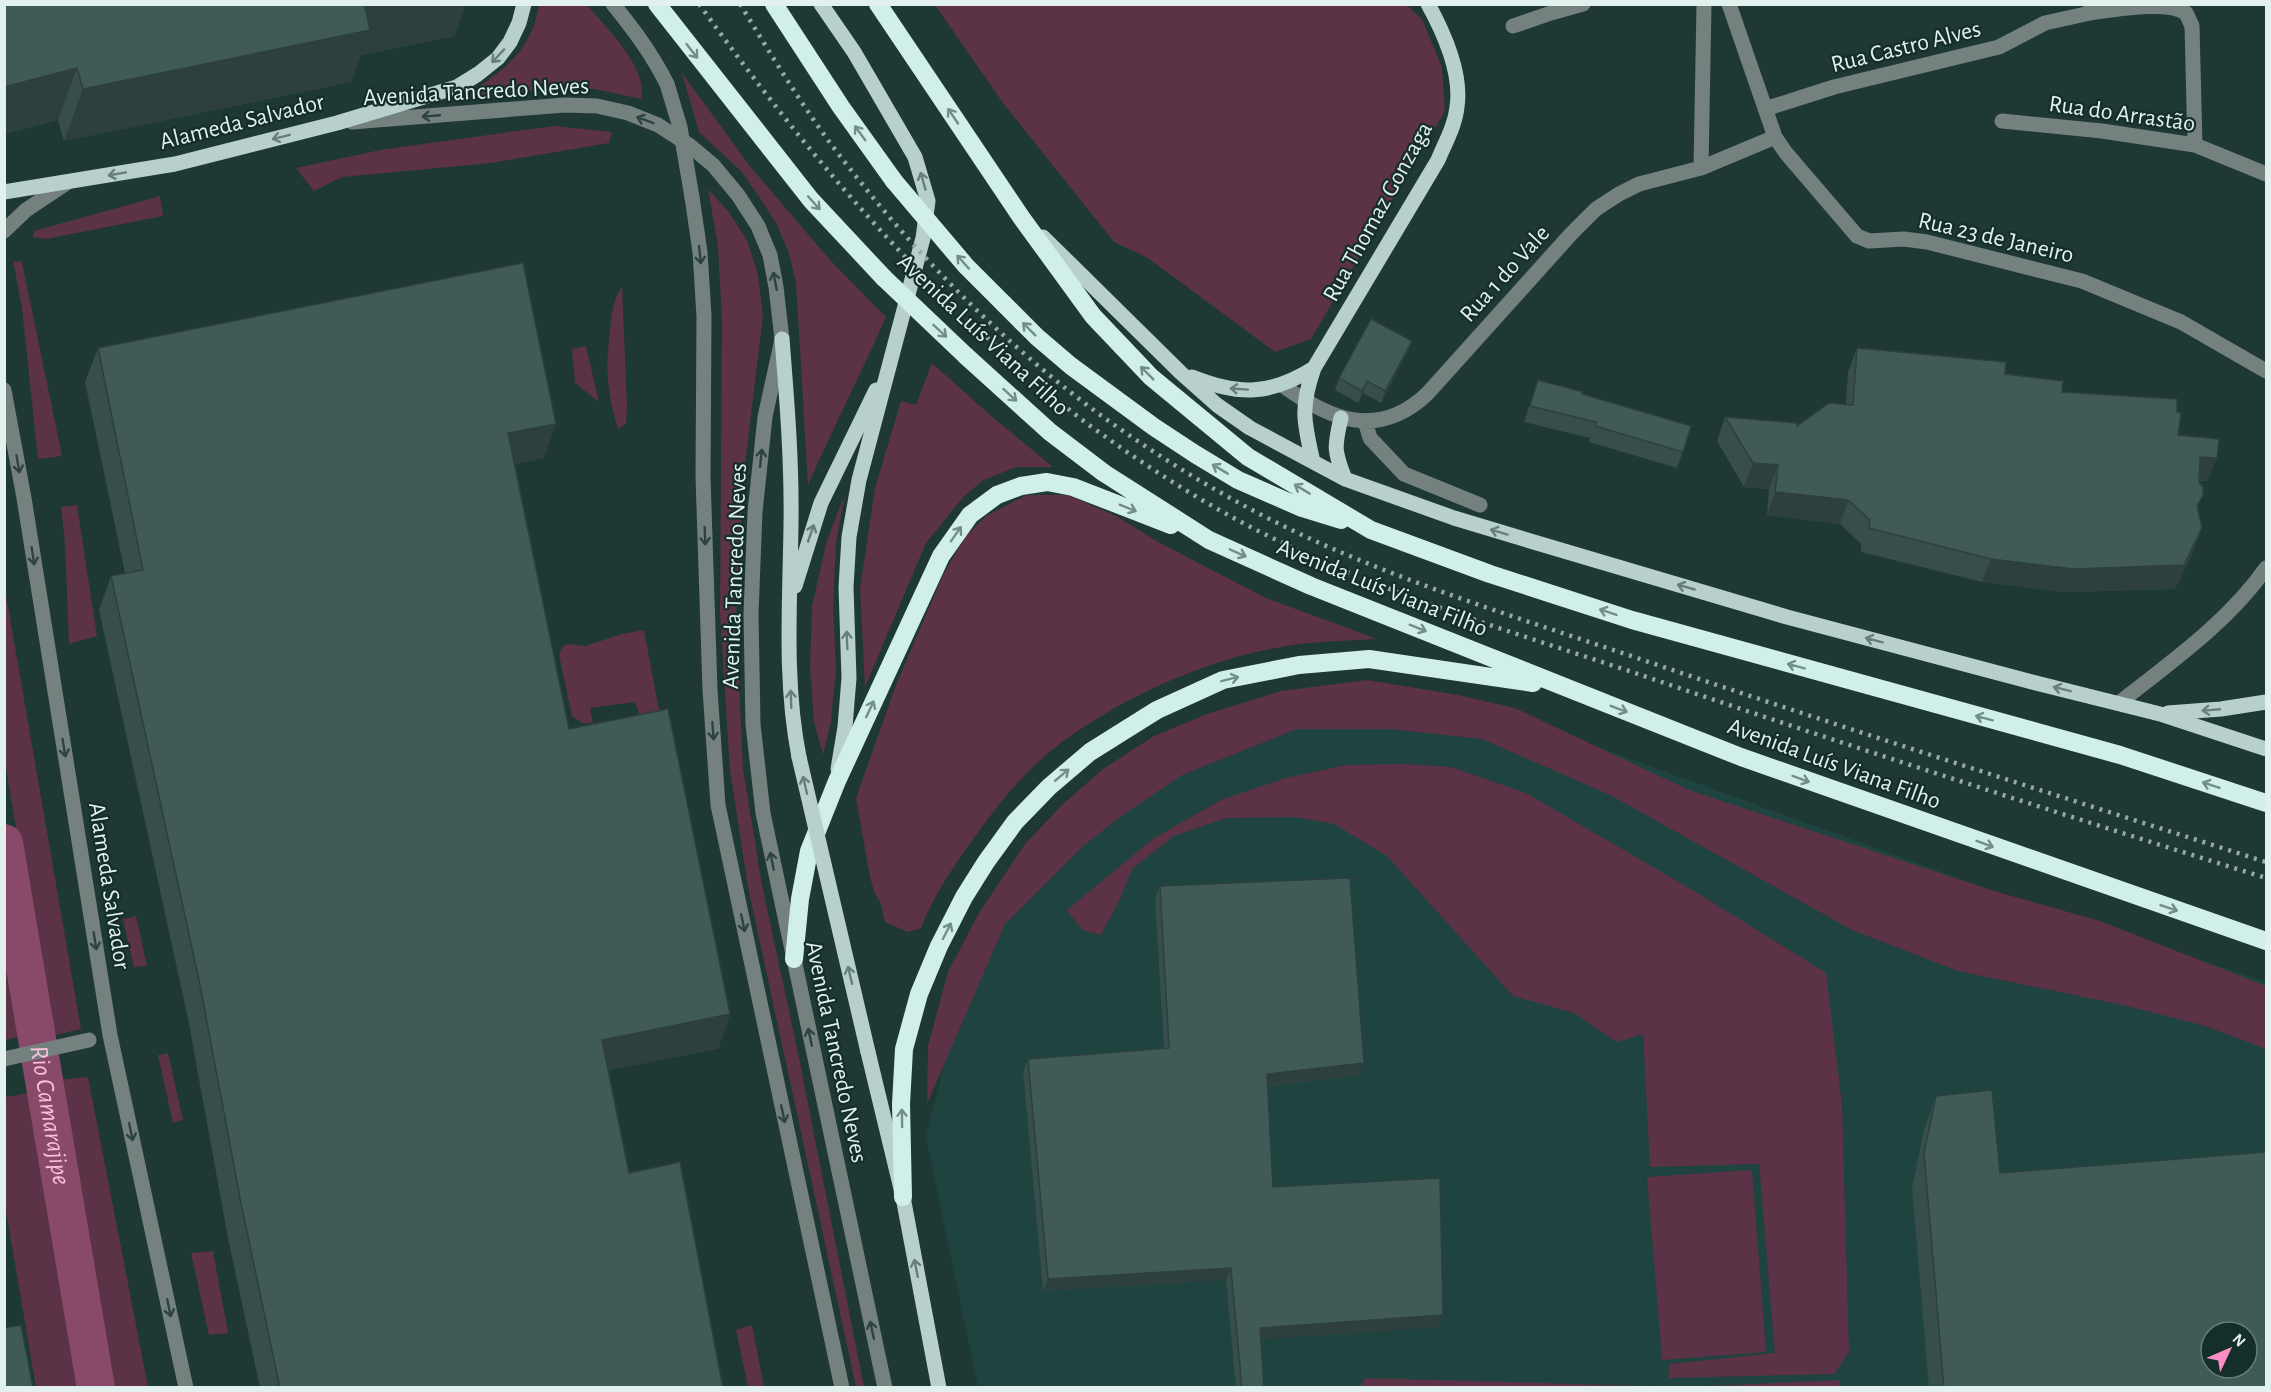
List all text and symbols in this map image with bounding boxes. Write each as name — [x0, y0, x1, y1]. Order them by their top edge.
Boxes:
street label: Rua Castro Alves — [1829, 17, 1983, 77]
one-way arrow — [686, 43, 699, 59]
one-way arrow — [491, 48, 505, 63]
street label: Avenida Tancredo Neves — [362, 74, 590, 110]
street label: Alameda Salvador — [157, 90, 327, 154]
street label: Rua do Arrastão — [2047, 92, 2197, 136]
one-way arrow — [947, 108, 959, 124]
one-way arrow — [422, 111, 442, 122]
one-way arrow — [636, 113, 655, 124]
street label: Rua Thomaz Gonzaga — [1319, 118, 1437, 306]
one-way arrow — [854, 126, 866, 142]
one-way arrow — [271, 131, 290, 143]
one-way arrow — [108, 168, 127, 179]
one-way arrow — [917, 172, 928, 191]
one-way arrow — [807, 195, 821, 210]
street label: Rua 23 de Janeiro — [1916, 208, 2076, 268]
street label: Rua 1 do Vale — [1456, 221, 1554, 327]
one-way arrow — [695, 245, 706, 265]
street label: Avenida Luís Viana Filho — [893, 250, 1073, 420]
one-way arrow — [955, 255, 970, 270]
one-way arrow — [769, 271, 780, 291]
one-way arrow — [1021, 322, 1036, 336]
one-way arrow — [933, 324, 948, 338]
one-way arrow — [1140, 365, 1155, 380]
one-way arrow — [1230, 384, 1250, 395]
one-way arrow — [1002, 388, 1017, 402]
one-way arrow — [755, 449, 766, 468]
one-way arrow — [13, 454, 24, 474]
one-way arrow — [1212, 462, 1229, 474]
street label: Avenida Tancredo Neves — [719, 463, 751, 689]
one-way arrow — [1294, 483, 1311, 495]
one-way arrow — [1118, 504, 1137, 515]
one-way arrow — [806, 524, 817, 543]
one-way arrow — [699, 525, 710, 545]
one-way arrow — [1490, 526, 1509, 537]
one-way arrow — [950, 527, 962, 543]
street label: Avenida Luís Viana Filho — [1273, 535, 1491, 641]
one-way arrow — [28, 545, 39, 565]
one-way arrow — [1228, 548, 1246, 560]
one-way arrow — [1677, 581, 1696, 592]
one-way arrow — [1599, 606, 1618, 617]
one-way arrow — [1408, 624, 1427, 635]
one-way arrow — [842, 630, 853, 650]
one-way arrow — [1864, 633, 1883, 645]
one-way arrow — [1786, 660, 1805, 671]
one-way arrow — [1220, 672, 1239, 684]
one-way arrow — [2053, 683, 2072, 695]
one-way arrow — [785, 690, 796, 710]
one-way arrow — [865, 701, 877, 719]
one-way arrow — [1609, 704, 1627, 715]
one-way arrow — [2202, 704, 2222, 715]
one-way arrow — [1974, 711, 1993, 723]
street label: Avenida Luís Viana Filho — [1724, 714, 1944, 814]
one-way arrow — [708, 720, 719, 740]
one-way arrow — [59, 738, 70, 757]
one-way arrow — [1054, 768, 1069, 782]
one-way arrow — [1791, 774, 1810, 785]
one-way arrow — [799, 776, 811, 795]
one-way arrow — [2202, 778, 2221, 789]
street label: Alameda Salvador — [84, 801, 134, 971]
one-way arrow — [1975, 839, 1994, 850]
one-way arrow — [766, 852, 777, 871]
one-way arrow — [2159, 903, 2178, 914]
one-way arrow — [738, 913, 749, 932]
one-way arrow — [942, 922, 953, 940]
one-way arrow — [90, 930, 101, 950]
street label: Avenida Tancredo Neves — [801, 939, 871, 1165]
one-way arrow — [843, 966, 855, 985]
one-way arrow — [804, 1028, 815, 1047]
water label: Rio Camarajipe — [25, 1044, 74, 1187]
one-way arrow — [777, 1104, 789, 1123]
one-way arrow — [896, 1108, 907, 1128]
one-way arrow — [126, 1122, 138, 1141]
one-way arrow — [911, 1259, 922, 1278]
one-way arrow — [164, 1298, 175, 1318]
north arrow — [2199, 1320, 2259, 1380]
one-way arrow — [866, 1321, 878, 1340]
text: N — [2229, 1331, 2249, 1350]

